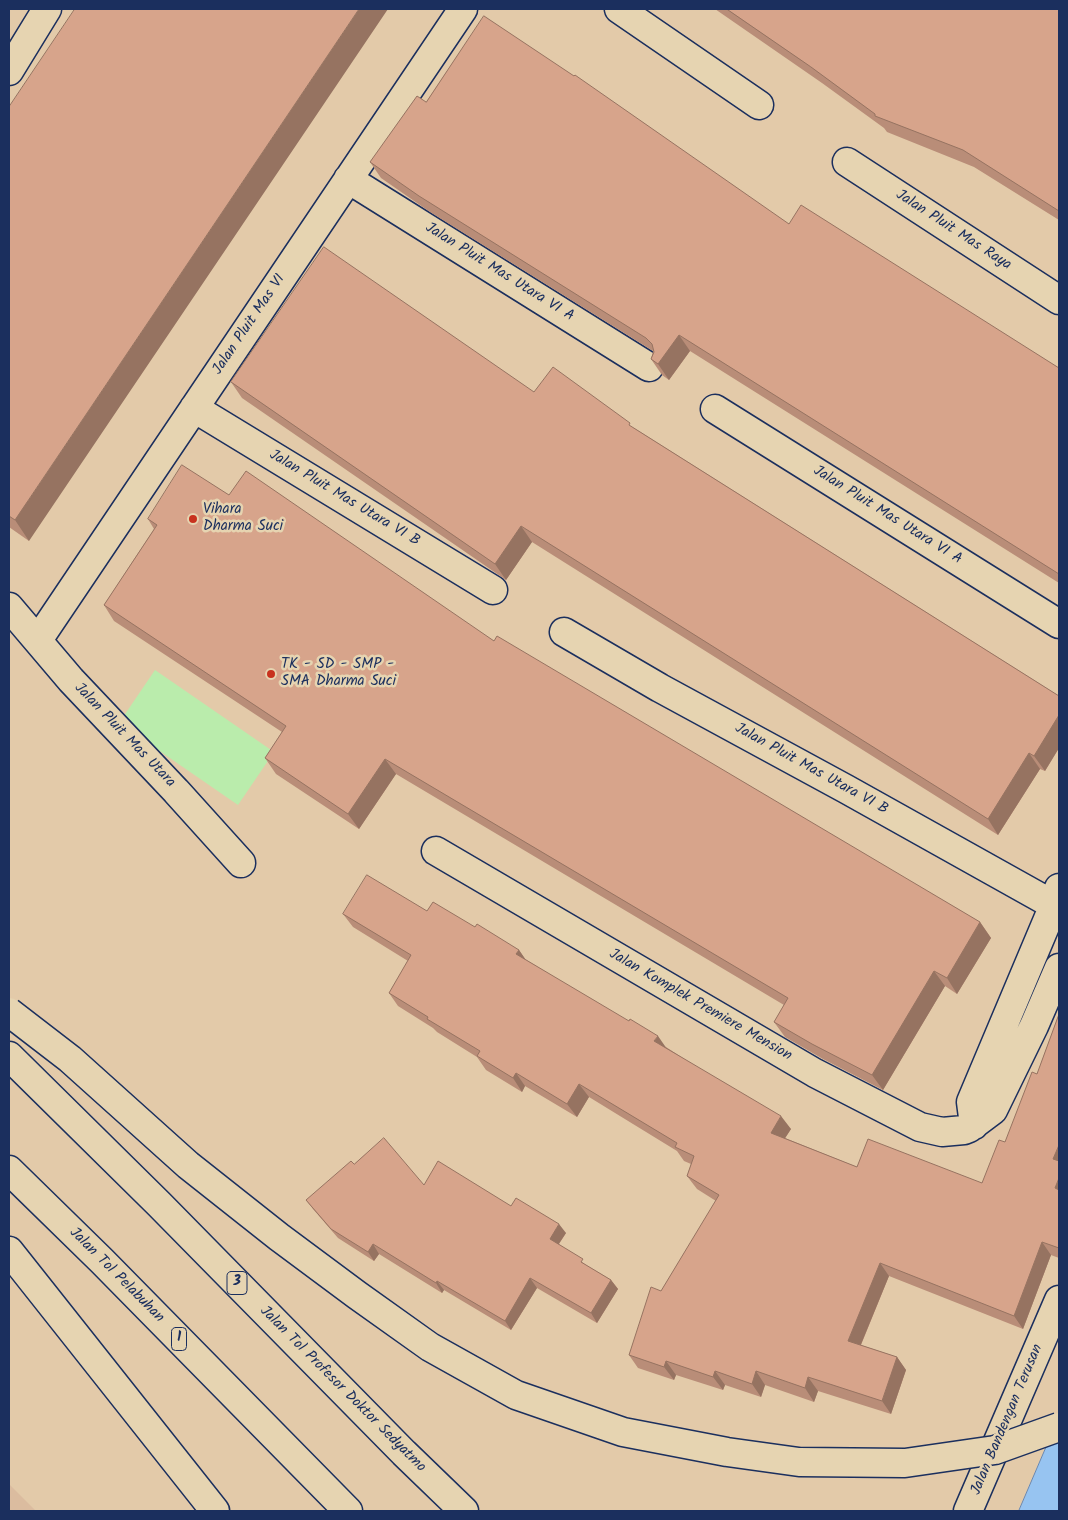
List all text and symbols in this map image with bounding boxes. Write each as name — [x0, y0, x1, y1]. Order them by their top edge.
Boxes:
street label: Jalan Pluit Mas Raya — [892, 187, 1014, 275]
street label: Jalan Pluit Mas Utara VI A — [421, 220, 577, 326]
street label: Jalan Pluit Mas VI — [210, 271, 290, 379]
street label: Jalan Pluit Mas Utara VI B — [265, 447, 423, 551]
street label: Jalan Pluit Mas Utara VI A — [809, 463, 965, 569]
place label: Vihara Dharma Suci — [203, 501, 283, 536]
marker: Vihara Dharma Suci — [187, 513, 199, 525]
place label: TK - SD - SMP - SMA Dharma Suci — [281, 656, 396, 691]
marker: TK - SD - SMP - SMA Dharma Suci — [265, 668, 277, 680]
street label: Jalan Pluit Mas Utara — [69, 680, 179, 792]
street label: Jalan Pluit Mas Utara VI B — [731, 720, 891, 820]
street label: Jalan Komplek Premiere Mension — [605, 946, 795, 1066]
street label: Jalan Tol Pelabuhan — [65, 1225, 167, 1327]
road number: 3 — [227, 1272, 247, 1295]
street label: Jalan Tol Profesor Doktor Sedyatmo — [255, 1303, 429, 1477]
road number: 1 — [172, 1328, 186, 1350]
street label: Jalan Bandengan Terusan — [968, 1342, 1048, 1498]

